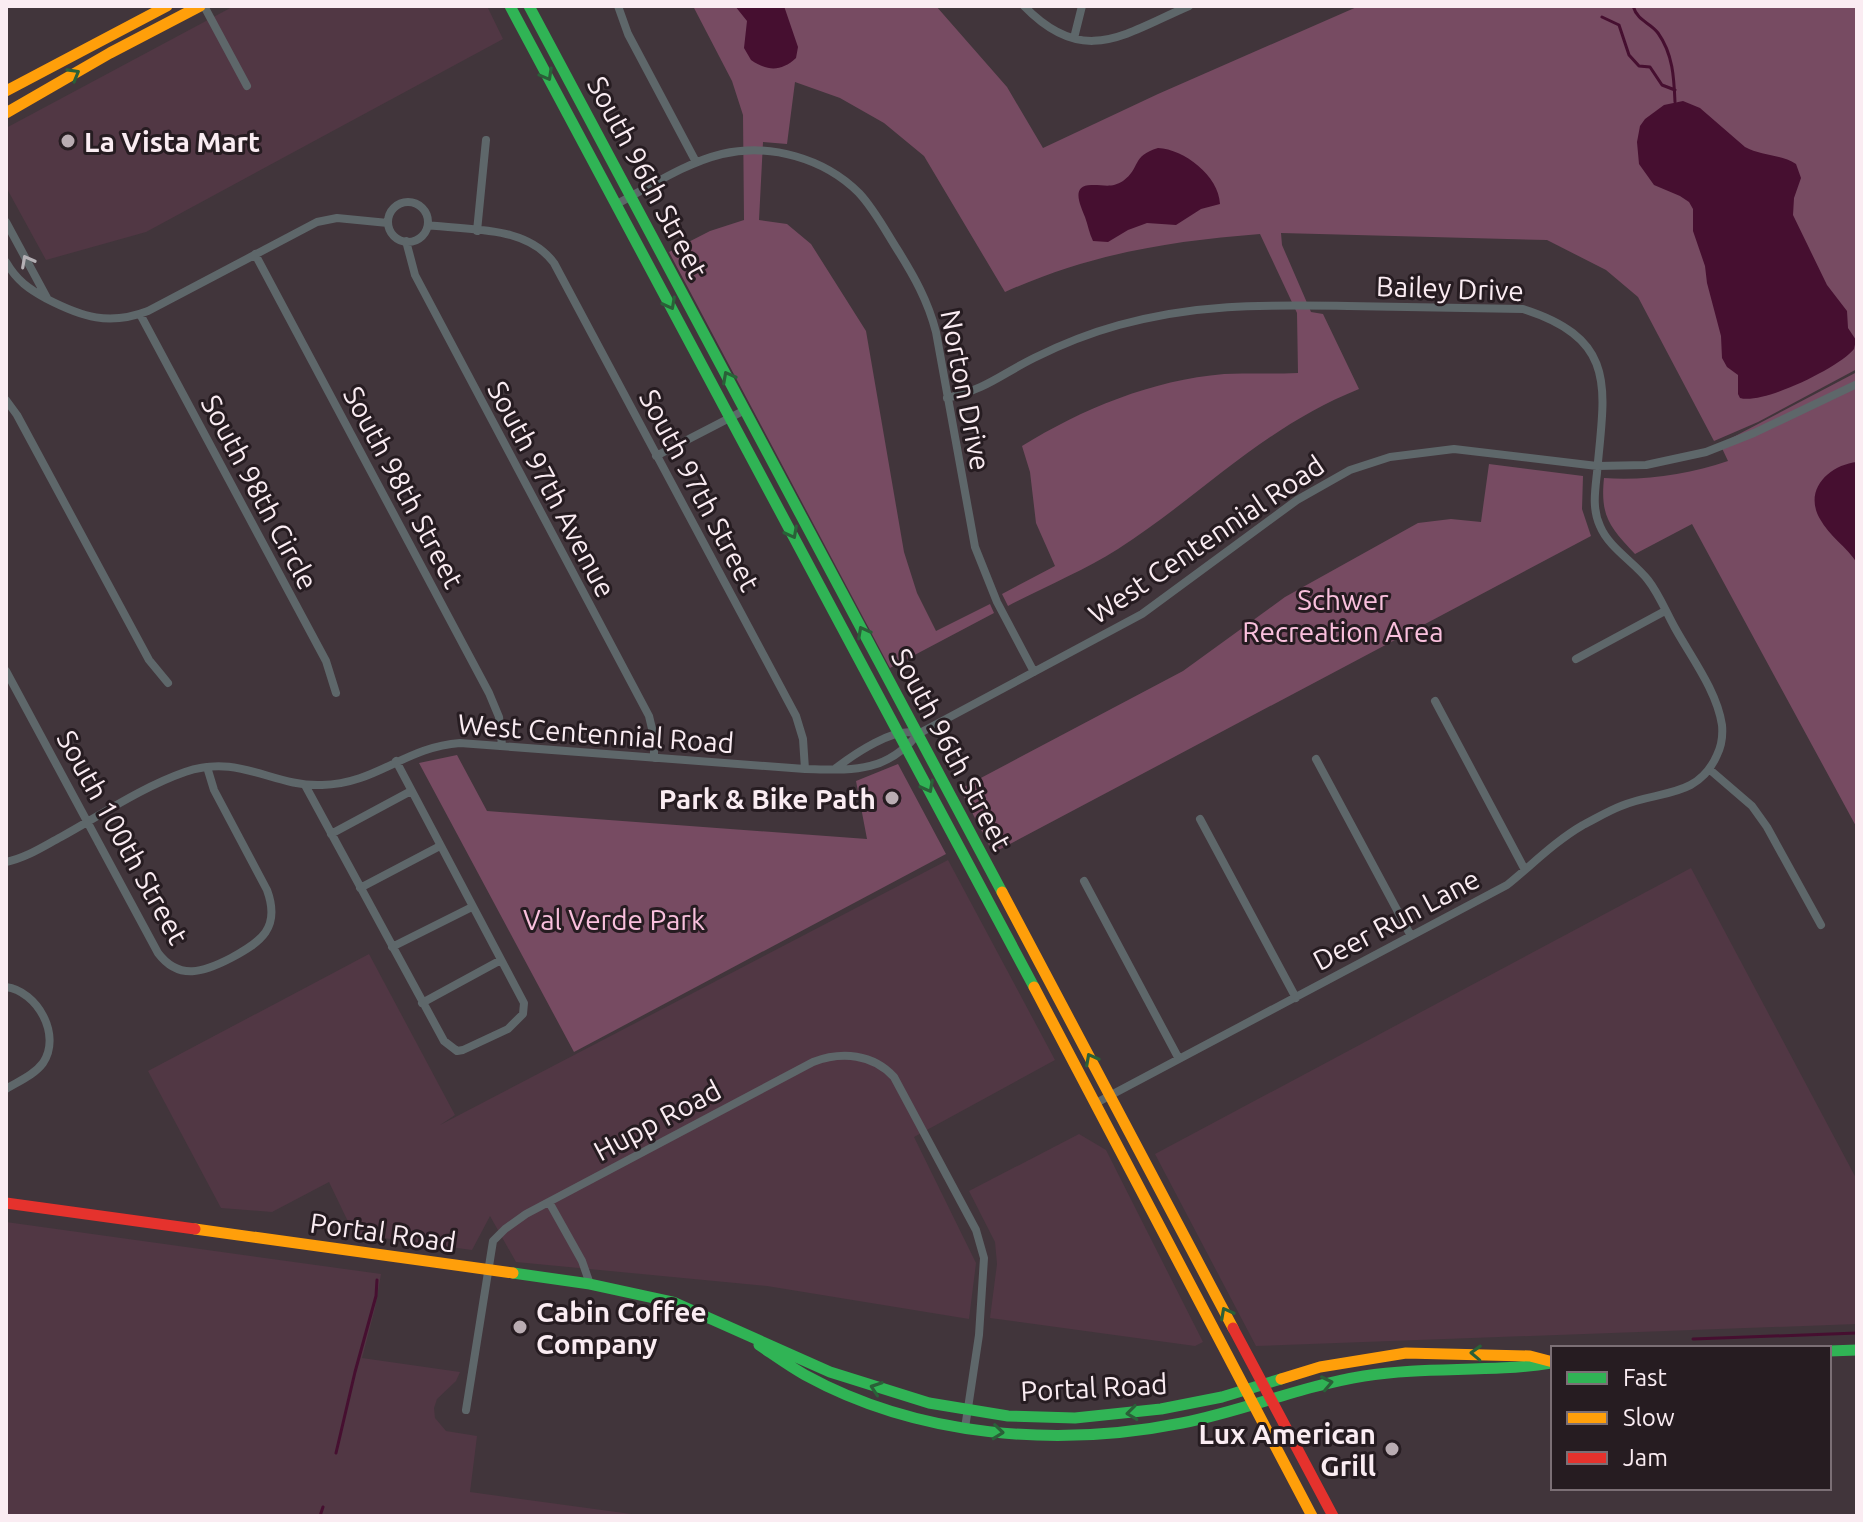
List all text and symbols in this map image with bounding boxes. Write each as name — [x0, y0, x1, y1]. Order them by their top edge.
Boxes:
one-way arrow — [537, 66, 552, 81]
one-way arrow — [65, 68, 79, 84]
street label: South 96th Street — [582, 71, 714, 283]
place label: La Vista Mart — [84, 126, 260, 157]
marker: La Vista Mart — [59, 132, 77, 150]
one-way arrow — [21, 254, 36, 269]
street label: Bailey Drive — [1376, 270, 1524, 306]
one-way arrow — [660, 295, 675, 310]
street label: Norton Drive — [935, 307, 997, 473]
one-way arrow — [723, 371, 738, 386]
street label: South 97th Avenue — [482, 376, 622, 602]
street label: South 98th Street — [338, 381, 470, 593]
street label: South 97th Street — [634, 384, 766, 596]
street label: South 98th Circle — [196, 389, 324, 595]
street label: West Centennial Road — [1083, 449, 1329, 629]
one-way arrow — [782, 525, 798, 539]
park label: Schwer Recreation Area — [1242, 584, 1444, 647]
one-way arrow — [857, 626, 872, 640]
street label: South 96th Street — [886, 643, 1018, 855]
street label: West Centennial Road — [457, 708, 735, 758]
street label: South 100th Street — [51, 725, 195, 949]
one-way arrow — [918, 779, 933, 794]
place label: Park & Bike Path — [659, 783, 876, 814]
marker: Park & Bike Path — [883, 789, 901, 807]
street label: Deer Run Lane — [1308, 862, 1484, 976]
park label: Val Verde Park — [523, 904, 705, 935]
one-way arrow — [1085, 1053, 1100, 1067]
street label: Hupp Road — [588, 1074, 726, 1166]
street label: Portal Road — [308, 1206, 458, 1258]
place label: Cabin Coffee Company — [536, 1296, 707, 1359]
one-way arrow — [1220, 1307, 1235, 1322]
marker: Cabin Coffee Company — [511, 1318, 529, 1336]
one-way arrow — [1469, 1344, 1482, 1361]
legend — [1551, 1346, 1831, 1490]
text: Fast — [1623, 1364, 1667, 1391]
street label: Portal Road — [1020, 1368, 1168, 1406]
one-way arrow — [1320, 1375, 1334, 1392]
one-way arrow — [869, 1381, 883, 1397]
one-way arrow — [1125, 1404, 1139, 1421]
text: Slow — [1623, 1404, 1675, 1431]
place label: Lux American Grill — [1198, 1418, 1376, 1481]
one-way arrow — [992, 1423, 1005, 1440]
marker: Lux American Grill — [1383, 1440, 1401, 1458]
text: Jam — [1623, 1444, 1668, 1471]

